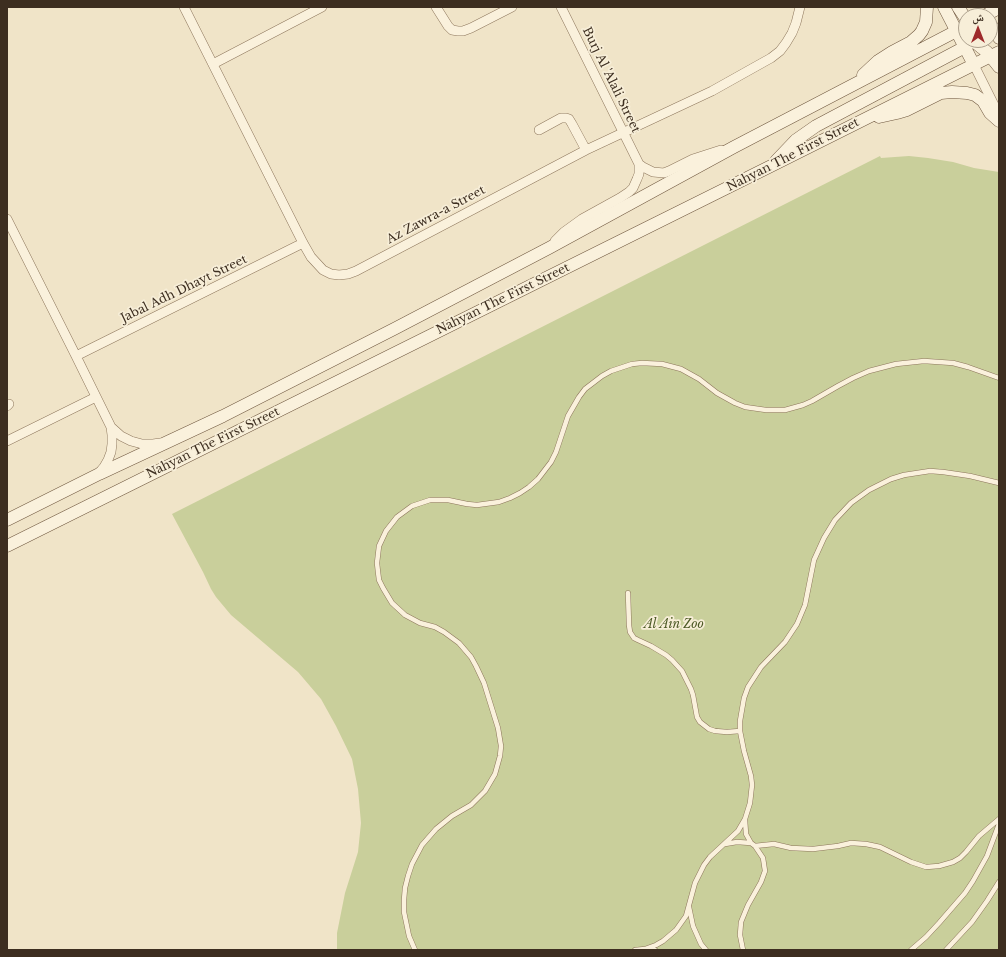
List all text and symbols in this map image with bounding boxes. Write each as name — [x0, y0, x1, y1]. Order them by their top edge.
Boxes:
north arrow — [958, 8, 998, 48]
text: ش — [972, 10, 984, 24]
street label: Burj Al 'Alali Street — [579, 25, 643, 135]
street label: Nahyan The First Street — [724, 115, 862, 195]
street label: Az Zawra-a Street — [384, 183, 488, 247]
street label: Jabal Adh Dhayt Street — [119, 252, 249, 326]
street label: Nahyan The First Street — [434, 260, 572, 338]
street label: Nahyan The First Street — [144, 404, 282, 482]
park label: Al Ain Zoo — [644, 618, 704, 632]

